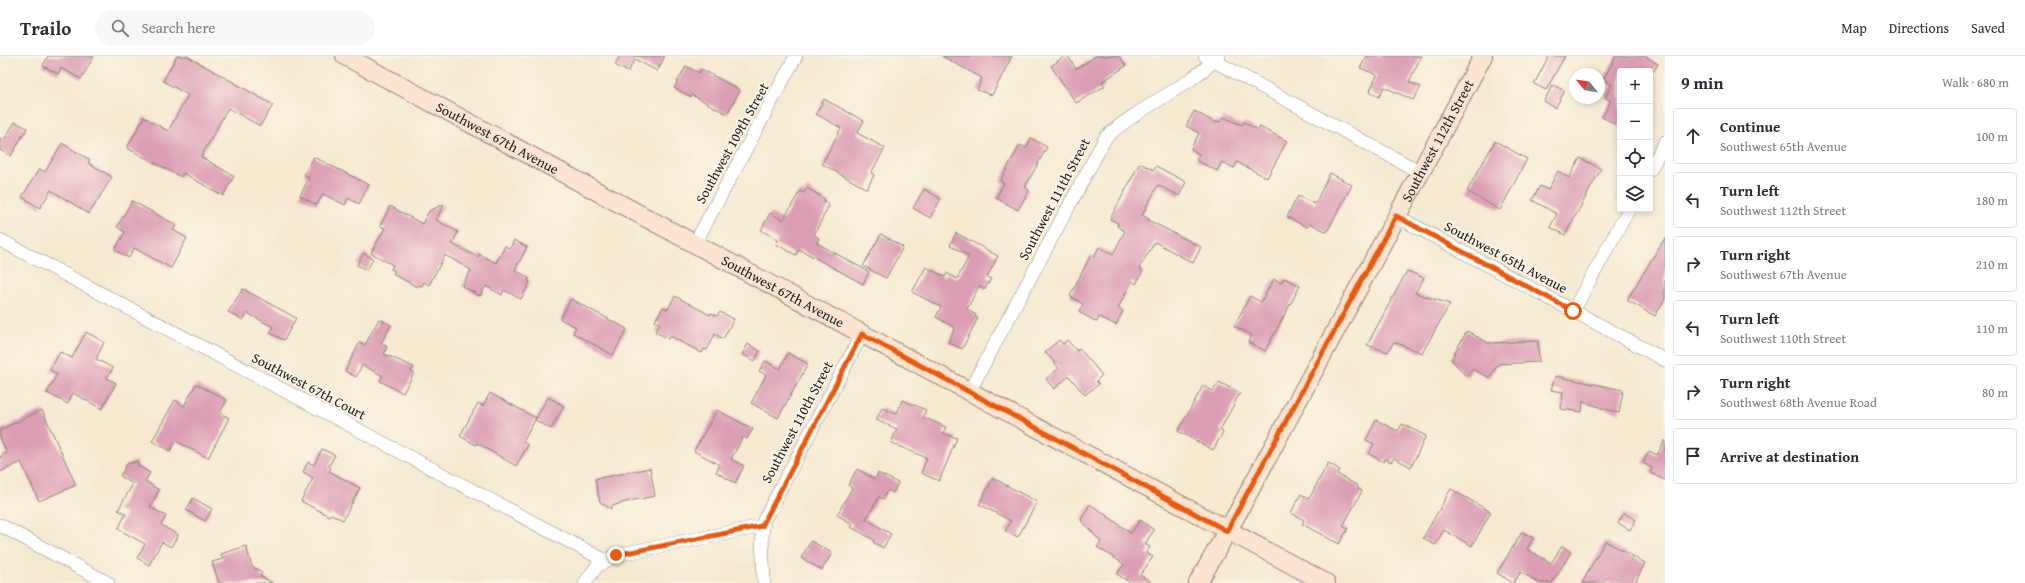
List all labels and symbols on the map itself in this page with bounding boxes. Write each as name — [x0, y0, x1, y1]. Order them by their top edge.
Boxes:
north arrow — [1569, 68, 1605, 104]
street label: Southwest 112th Street — [1397, 76, 1478, 205]
street label: Southwest 109th Street — [690, 79, 774, 207]
street label: Southwest 67th Avenue — [432, 97, 563, 179]
street label: Southwest 111th Street — [1013, 134, 1095, 264]
street label: Southwest 65th Avenue — [1441, 216, 1571, 298]
street label: Southwest 67th Avenue — [718, 250, 848, 333]
route start — [1564, 302, 1582, 320]
street label: Southwest 67th Court — [248, 347, 370, 425]
street label: Southwest 110th Street — [756, 357, 838, 487]
route end — [607, 546, 625, 564]

